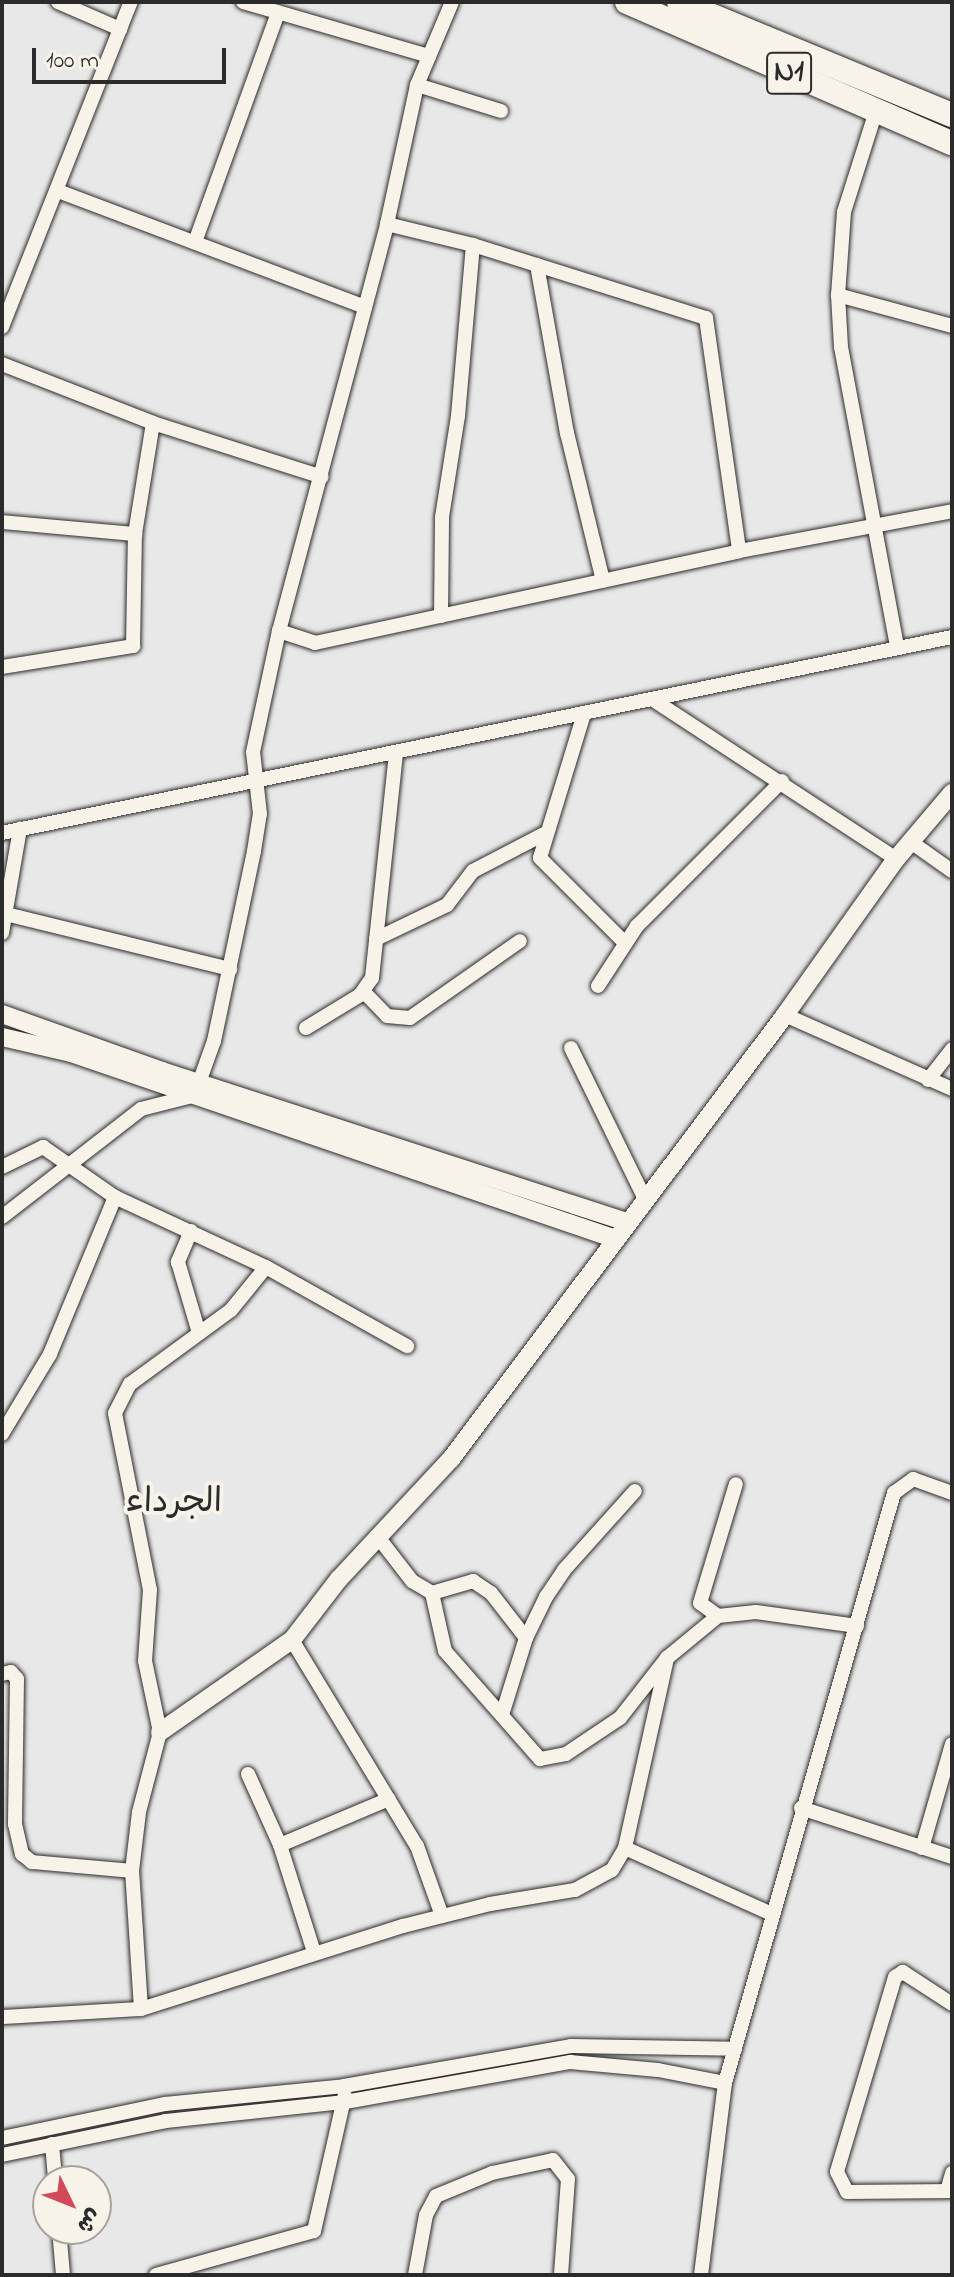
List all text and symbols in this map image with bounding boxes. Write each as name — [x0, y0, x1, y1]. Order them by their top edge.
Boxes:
scale bar — [36, 32, 230, 82]
text: 100 m — [46, 44, 99, 79]
road number: N1 — [765, 47, 813, 99]
district label: الجرداء — [126, 1484, 222, 1524]
north arrow — [32, 2165, 112, 2245]
text: ش — [68, 2200, 108, 2240]

